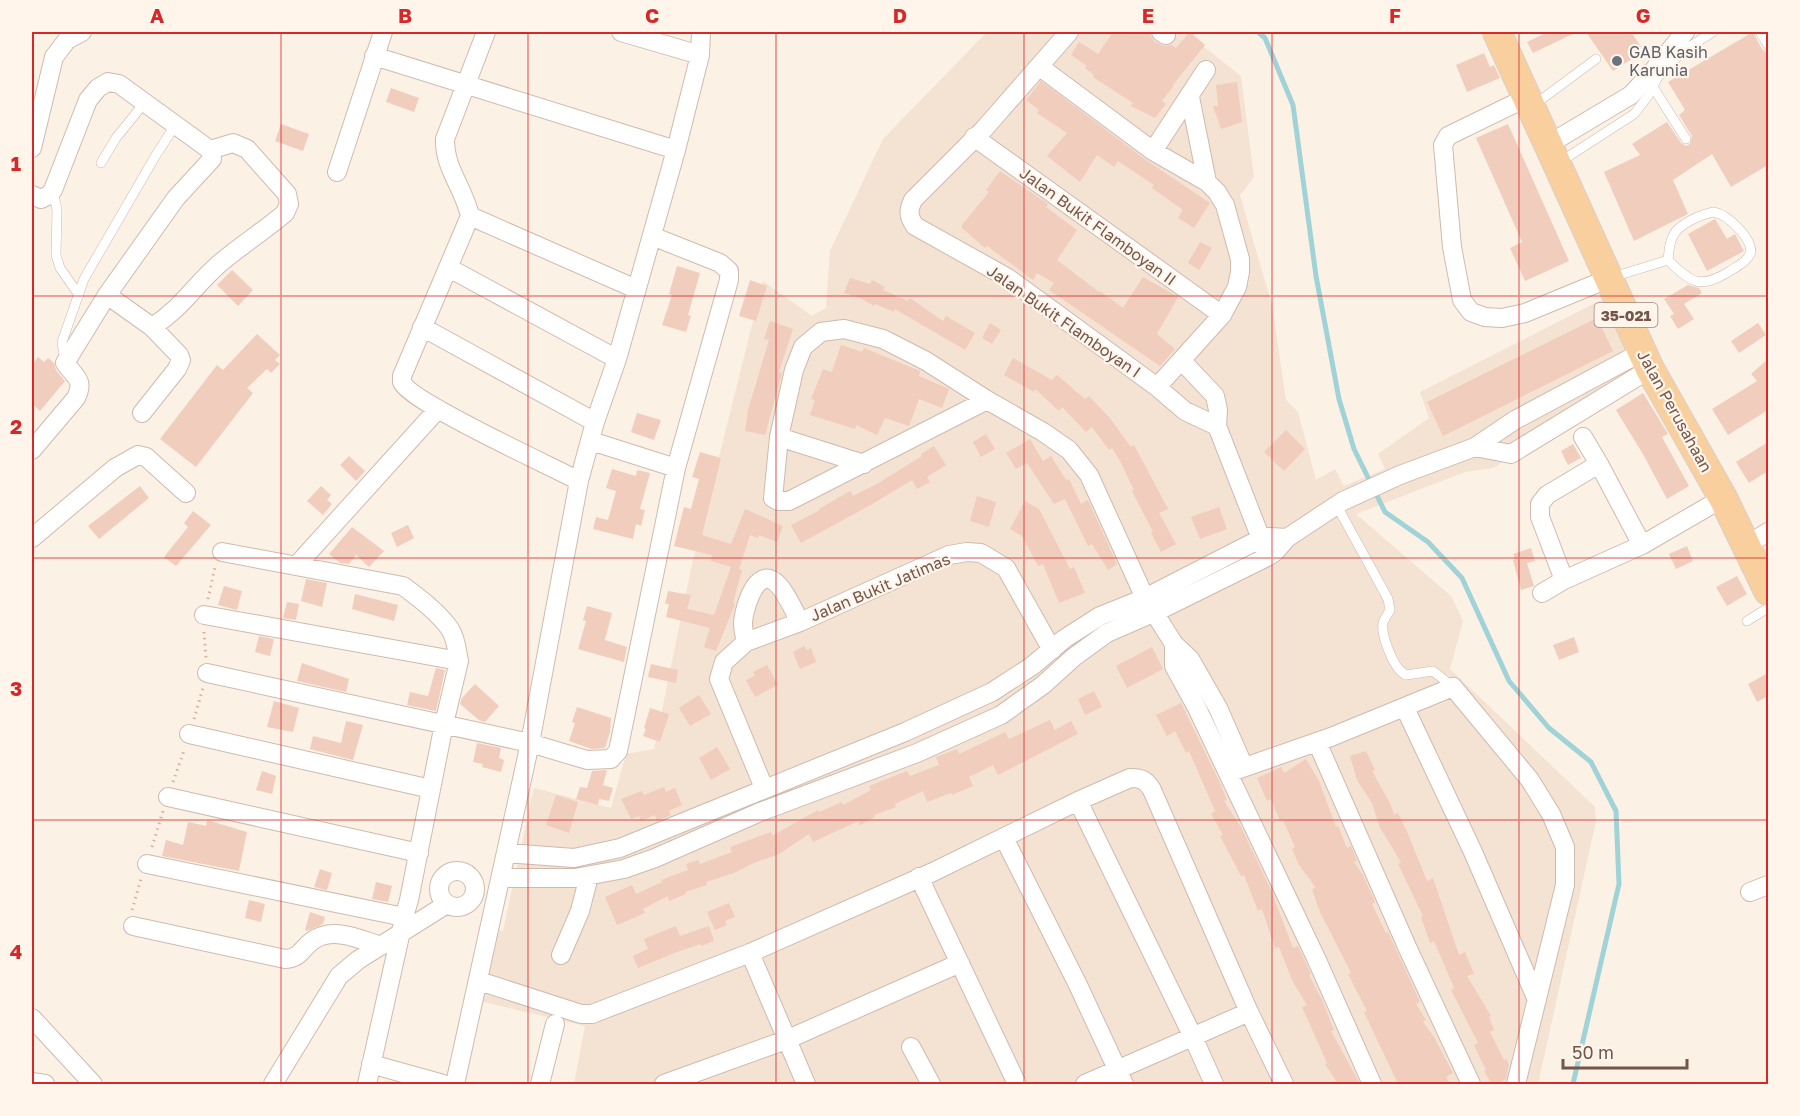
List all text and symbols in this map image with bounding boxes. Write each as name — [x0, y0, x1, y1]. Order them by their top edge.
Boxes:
text: A — [150, 3, 164, 27]
text: B — [398, 3, 412, 27]
text: C — [645, 3, 659, 27]
text: D — [893, 3, 907, 27]
text: E — [1142, 3, 1154, 27]
text: F — [1389, 3, 1401, 27]
text: G — [1636, 3, 1650, 27]
place label: GAB Kasih Karunia — [1629, 42, 1708, 80]
marker: GAB Kasih Karunia — [1610, 54, 1624, 68]
text: 1 — [11, 151, 21, 175]
street label: Jalan Bukit Flamboyan II — [1016, 163, 1180, 289]
street label: Jalan Bukit Flamboyan I — [983, 260, 1145, 382]
road number: 35-021 — [1594, 303, 1658, 327]
street label: Jalan Perusahaan — [1633, 346, 1717, 476]
text: 2 — [10, 414, 22, 438]
street label: Jalan Bukit Jatimas — [807, 548, 953, 626]
text: 3 — [10, 676, 22, 700]
text: 4 — [10, 939, 22, 963]
scale bar — [1563, 1032, 1688, 1070]
text: 50 m — [1572, 1041, 1614, 1063]

